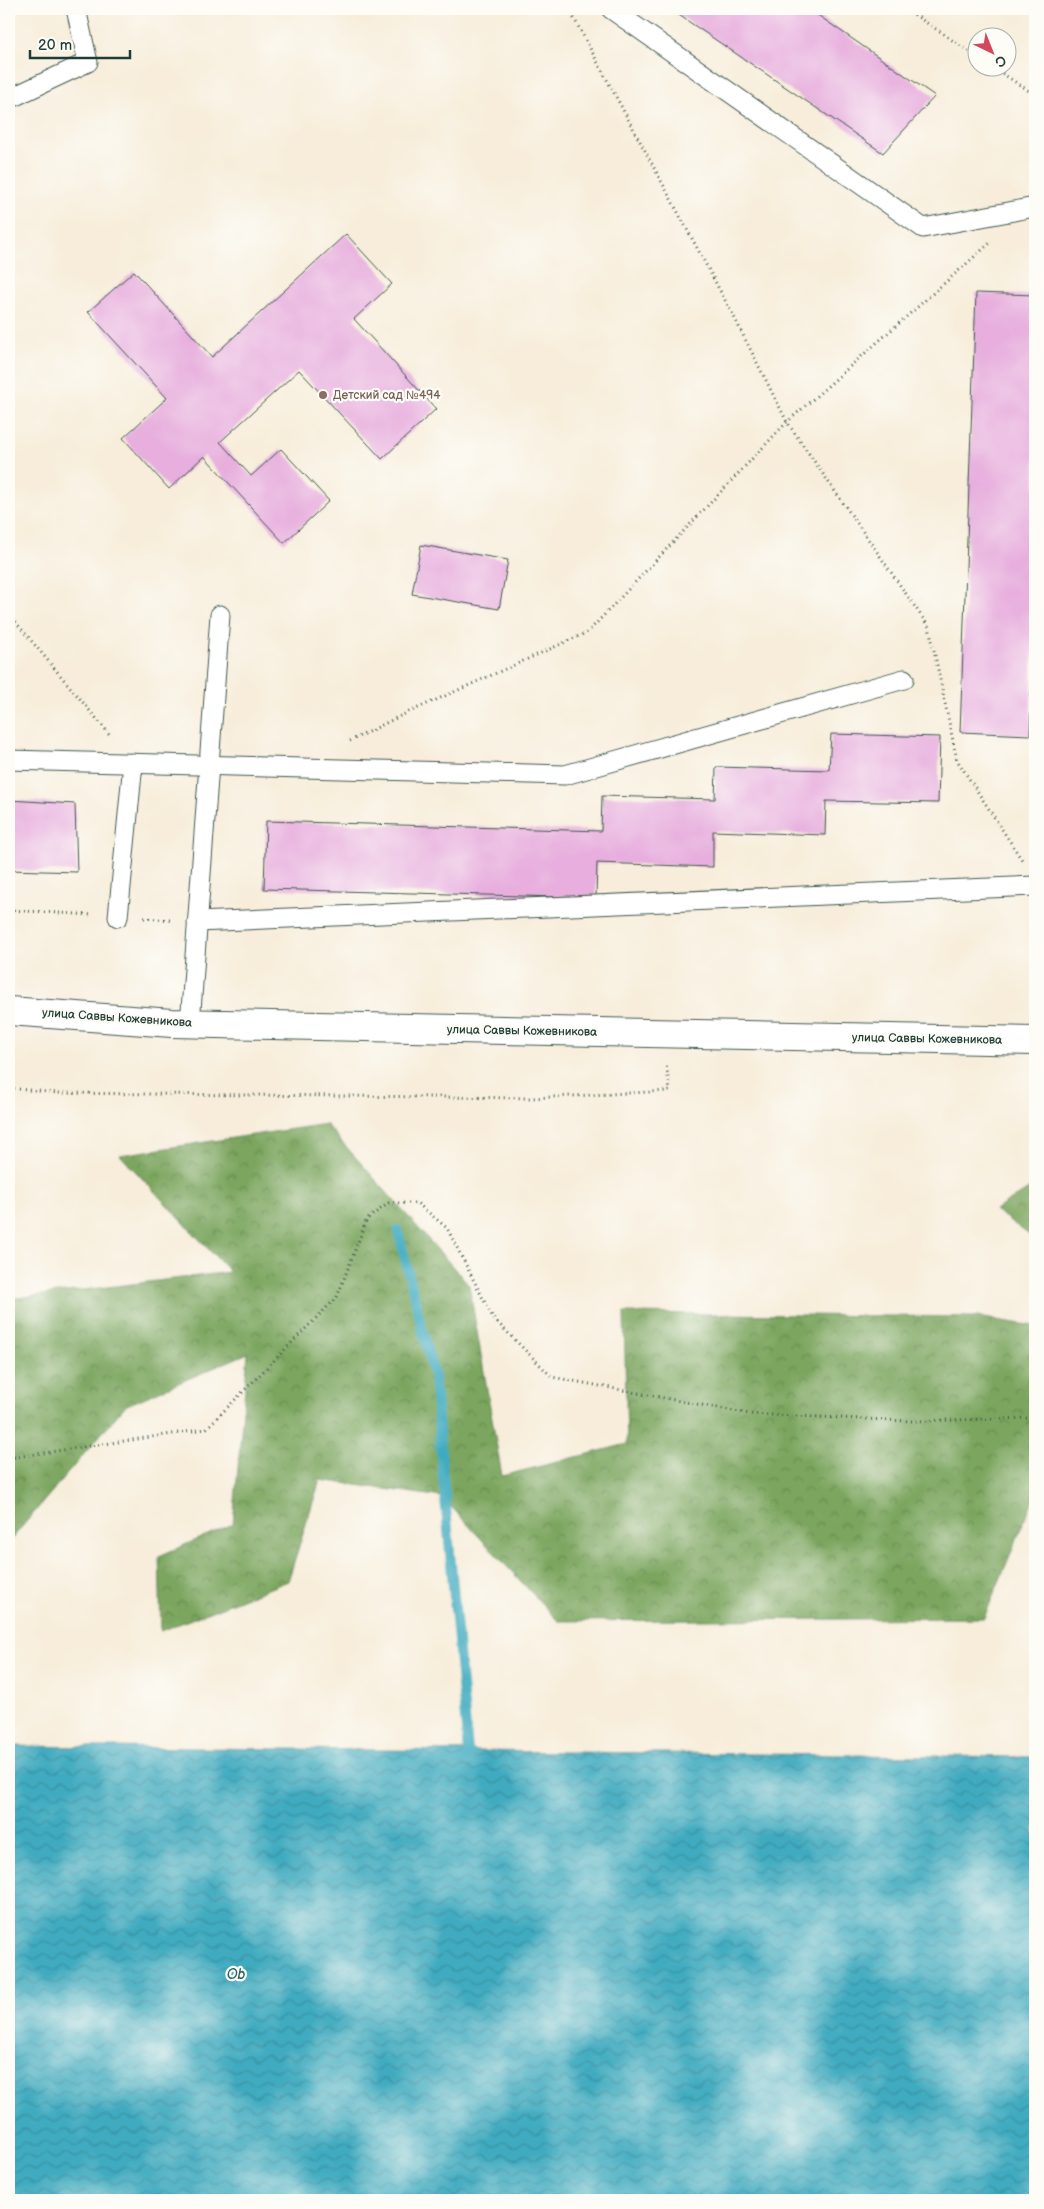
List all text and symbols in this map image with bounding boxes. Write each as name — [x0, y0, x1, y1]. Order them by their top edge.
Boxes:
scale bar — [30, 28, 130, 60]
north arrow — [966, 28, 1016, 78]
text: 20 m — [38, 36, 72, 55]
text: С — [991, 52, 1010, 71]
place label: Детский сад №494 — [333, 388, 441, 403]
marker: Детский сад №494 — [317, 389, 329, 401]
street label: улица Саввы Кожевникова — [41, 1005, 193, 1031]
street label: улица Саввы Кожевникова — [447, 1022, 597, 1040]
street label: улица Саввы Кожевникова — [852, 1030, 1002, 1048]
water label: Ob — [227, 1966, 246, 1983]

